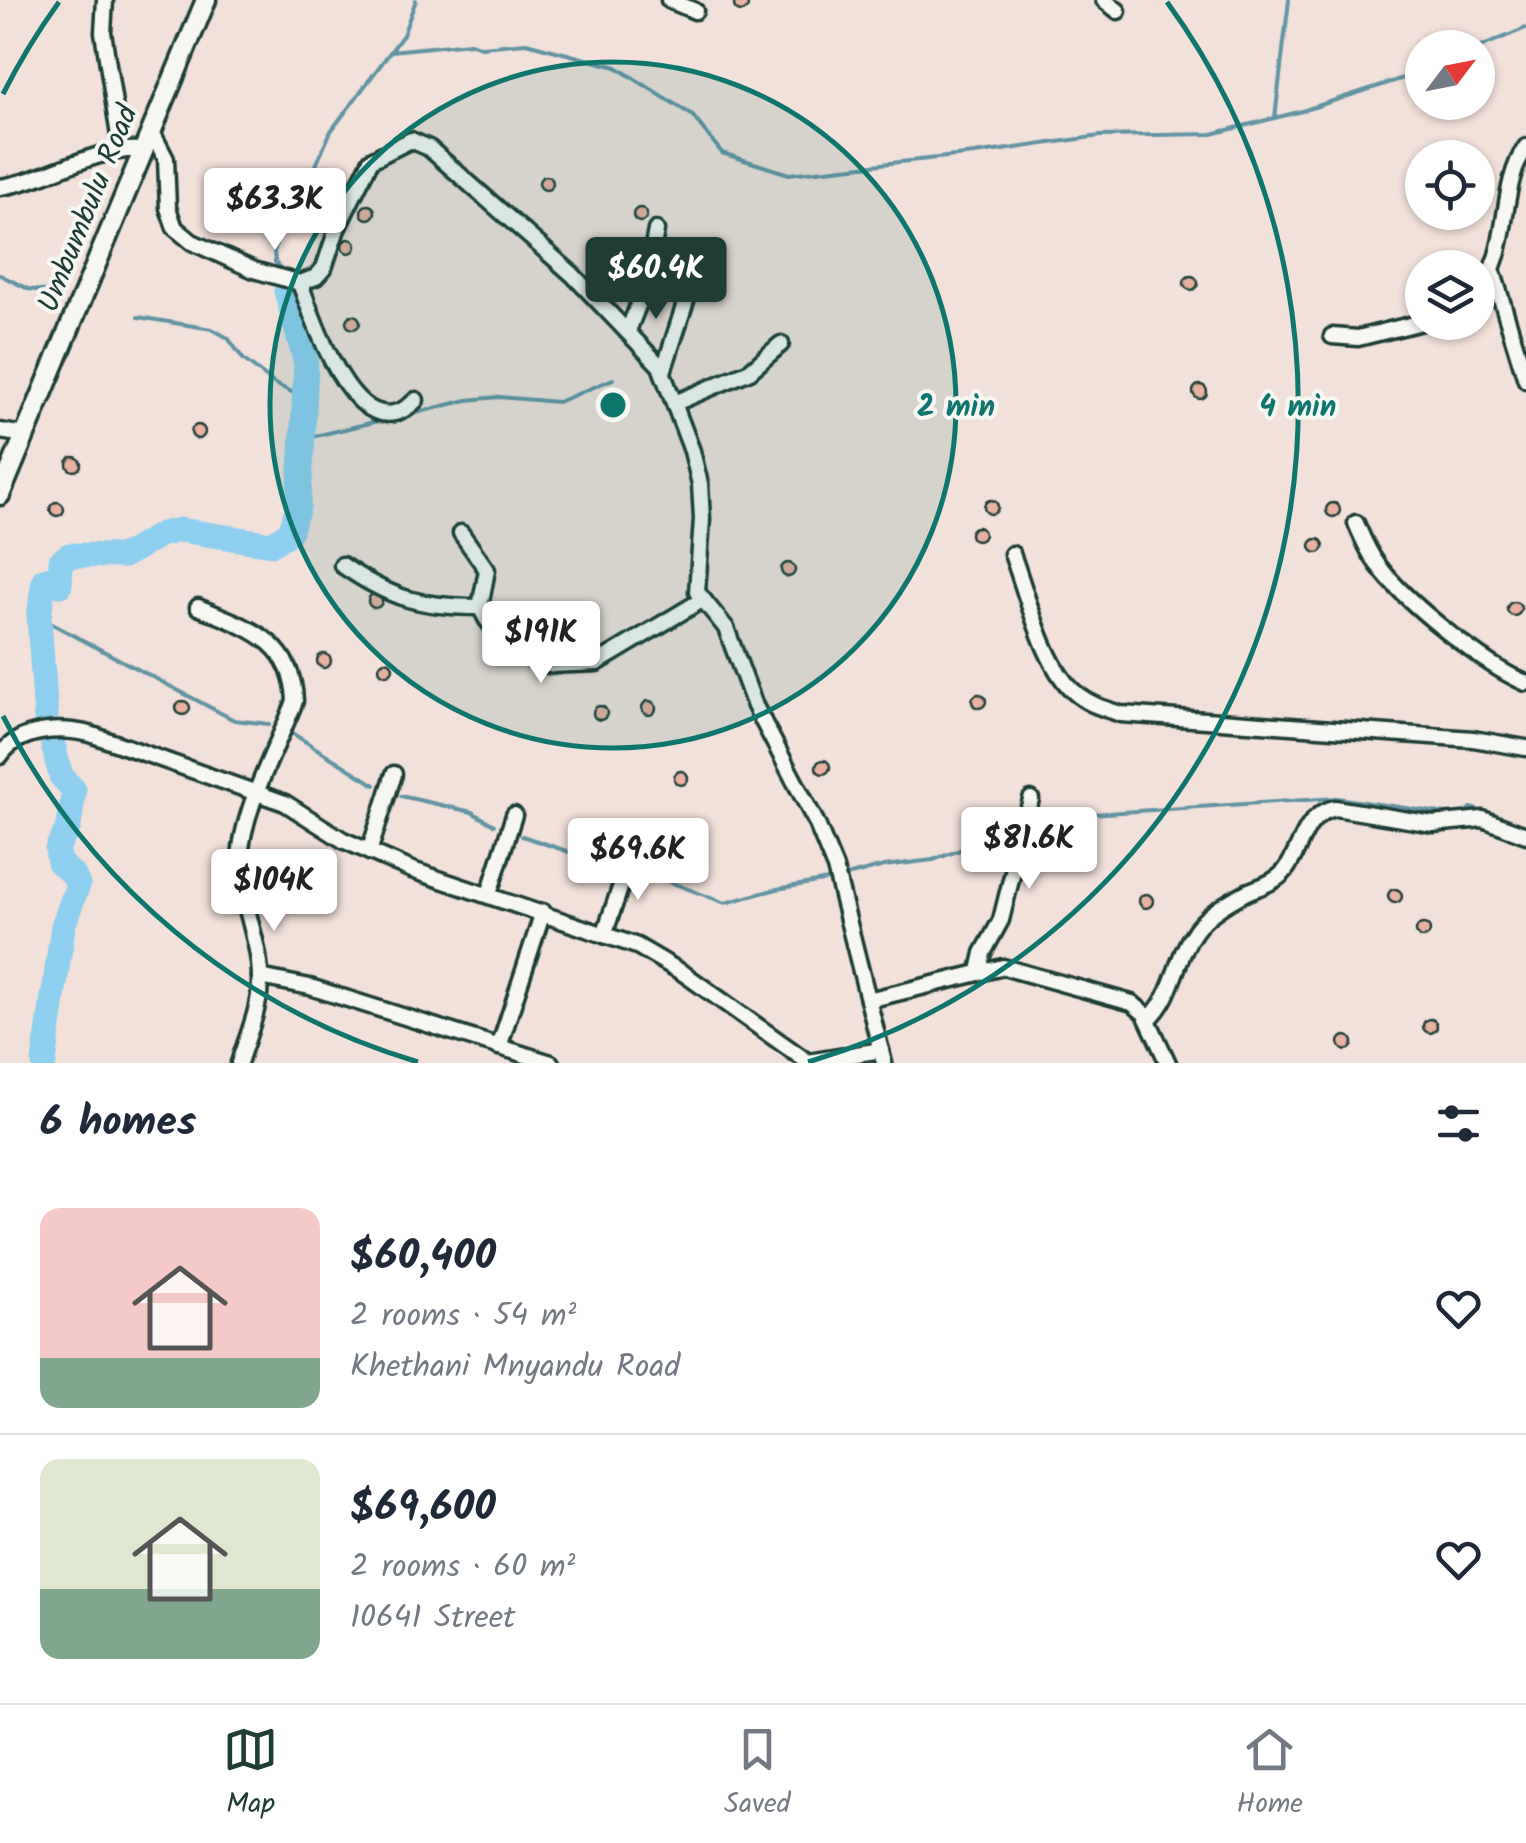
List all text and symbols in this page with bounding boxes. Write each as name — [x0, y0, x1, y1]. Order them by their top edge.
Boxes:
north arrow — [1405, 30, 1495, 120]
map controls — [1405, 30, 1495, 340]
street label: Umbumbulu Road — [26, 97, 153, 320]
button: locate — [1405, 140, 1495, 230]
pin: $63.3K — [194, 168, 356, 253]
text: $63.3K — [226, 175, 324, 226]
pin: $60.4K — [575, 237, 737, 322]
text: $60.4K — [608, 244, 705, 295]
button: layers — [1405, 250, 1495, 340]
text: 2 min — [917, 384, 995, 432]
text: 4 min — [1260, 384, 1336, 432]
centre of rings — [595, 387, 631, 423]
pin: $191K — [471, 601, 611, 686]
text: $191K — [504, 608, 578, 659]
pin: $81.6K — [948, 807, 1110, 892]
text: $81.6K — [983, 814, 1075, 865]
pin: $69.6K — [557, 818, 719, 903]
text: $69.6K — [590, 825, 686, 876]
pin: $104K — [204, 849, 344, 934]
text: $104K — [233, 856, 315, 907]
text: 6 homes — [40, 1090, 196, 1157]
icon: filters — [1431, 1096, 1486, 1151]
text: $60,400 — [350, 1224, 496, 1291]
icon: home — [120, 1248, 240, 1368]
icon: heart — [1431, 1281, 1486, 1336]
text: 2 rooms · 54 m² — [350, 1291, 576, 1342]
text: Khethani Mnyandu Road — [350, 1342, 680, 1393]
text: $69,600 — [350, 1475, 496, 1542]
icon: home — [120, 1499, 240, 1619]
icon: heart — [1431, 1532, 1486, 1587]
text: 2 rooms · 60 m² — [350, 1542, 575, 1593]
text: 10641 Street — [350, 1593, 516, 1644]
tab: Map — [223, 1722, 278, 1827]
tab: Saved — [724, 1722, 791, 1827]
tab: Home — [1237, 1722, 1303, 1827]

